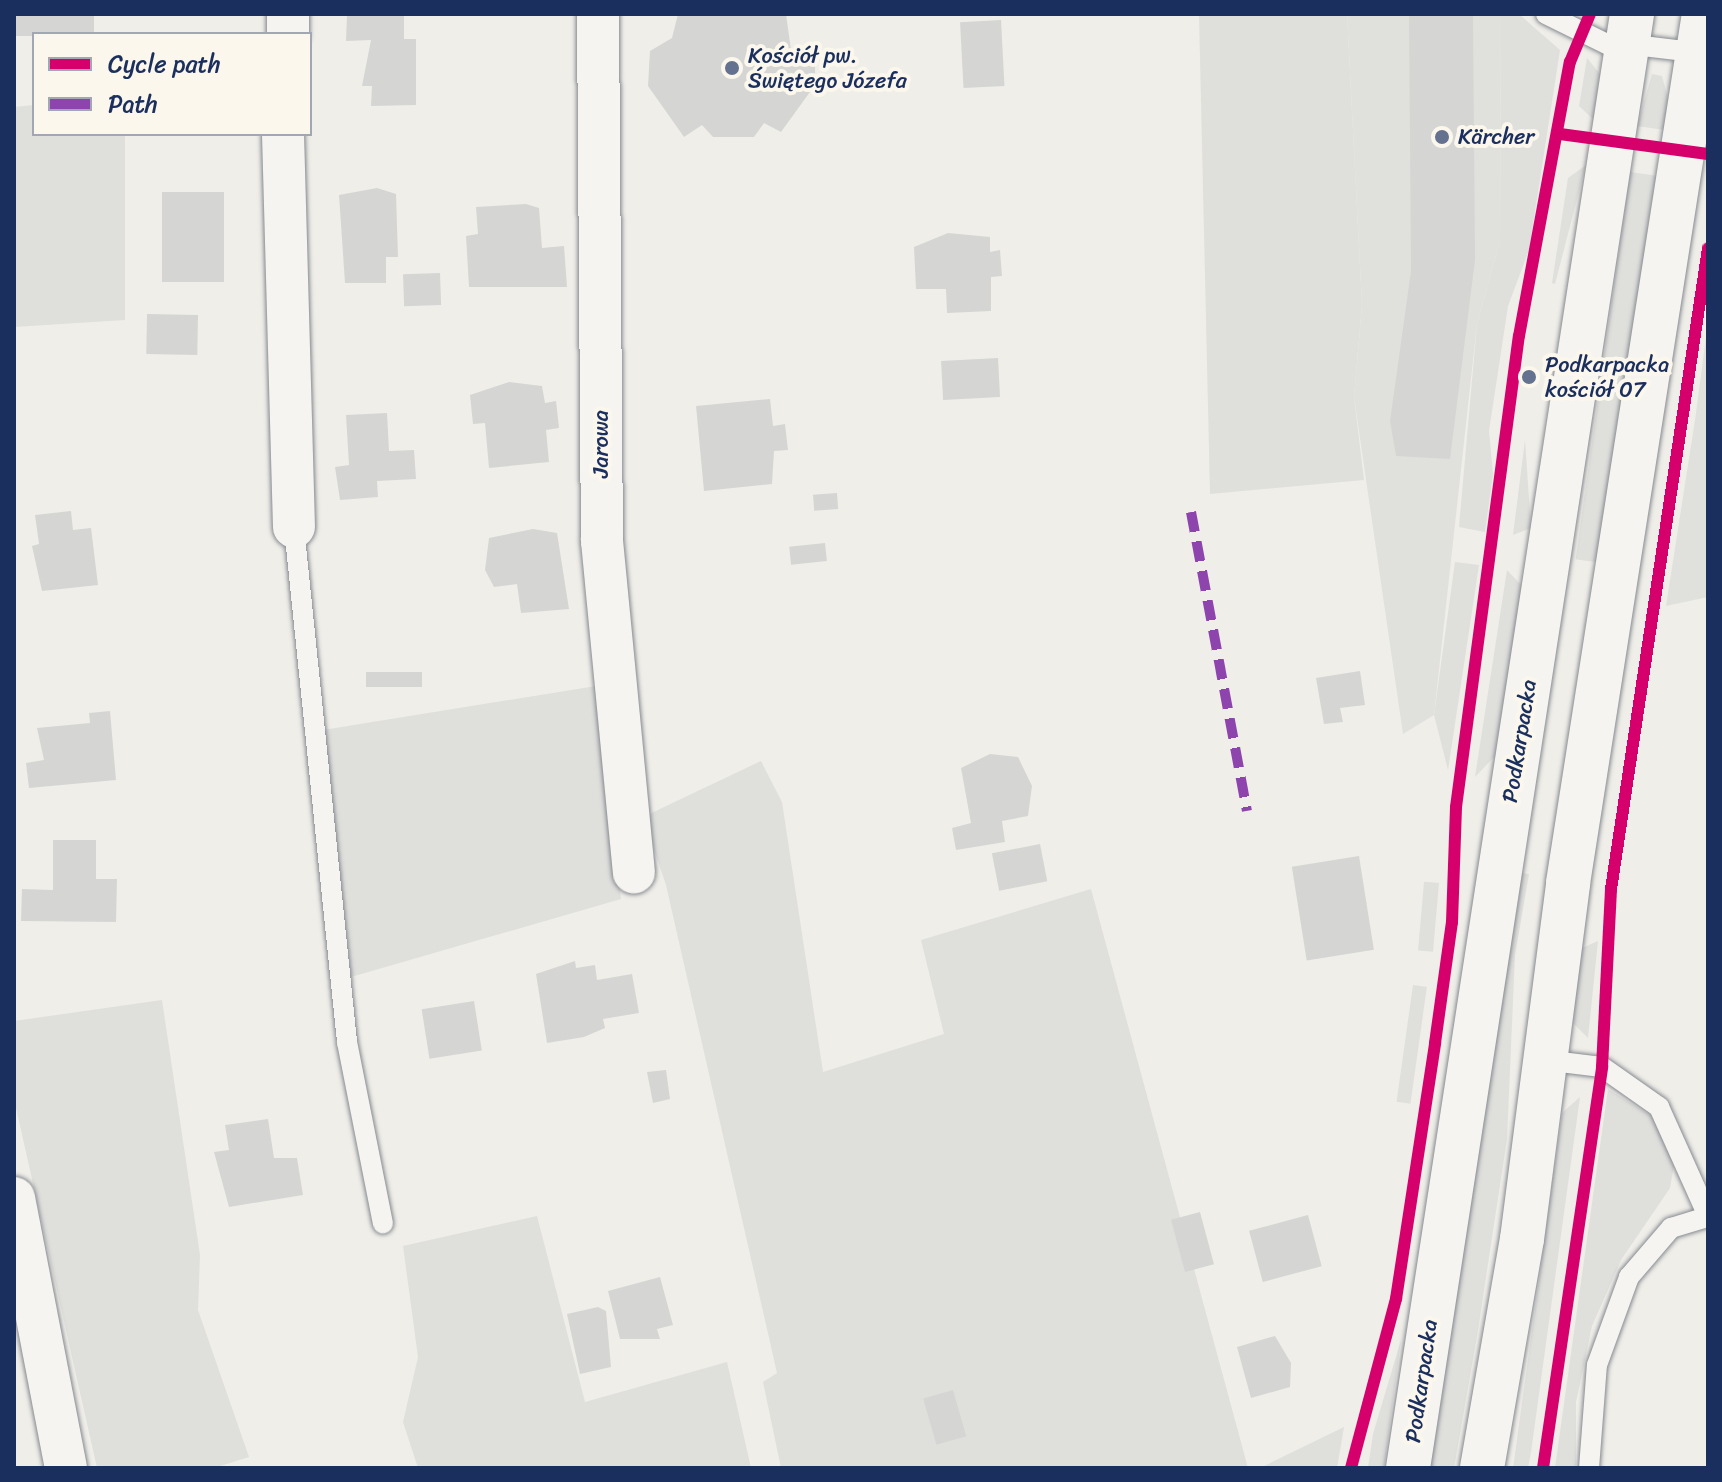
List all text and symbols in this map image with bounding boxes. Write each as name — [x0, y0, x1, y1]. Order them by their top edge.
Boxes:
legend — [32, 32, 312, 136]
place label: Kościół pw. Świętego Józefa — [748, 42, 907, 94]
text: Cycle path — [108, 43, 221, 85]
marker: Kościół pw. Świętego Józefa — [723, 59, 741, 77]
text: Path — [108, 83, 158, 125]
place label: Kärcher — [1458, 124, 1534, 150]
marker: Kärcher — [1433, 128, 1451, 146]
place label: Podkarpacka kościół 07 — [1545, 351, 1669, 402]
marker: Podkarpacka kościół 07 — [1520, 368, 1538, 386]
street label: Jarowa — [588, 410, 614, 478]
street label: Podkarpacka — [1496, 678, 1542, 804]
street label: Podkarpacka — [1399, 1318, 1443, 1444]

